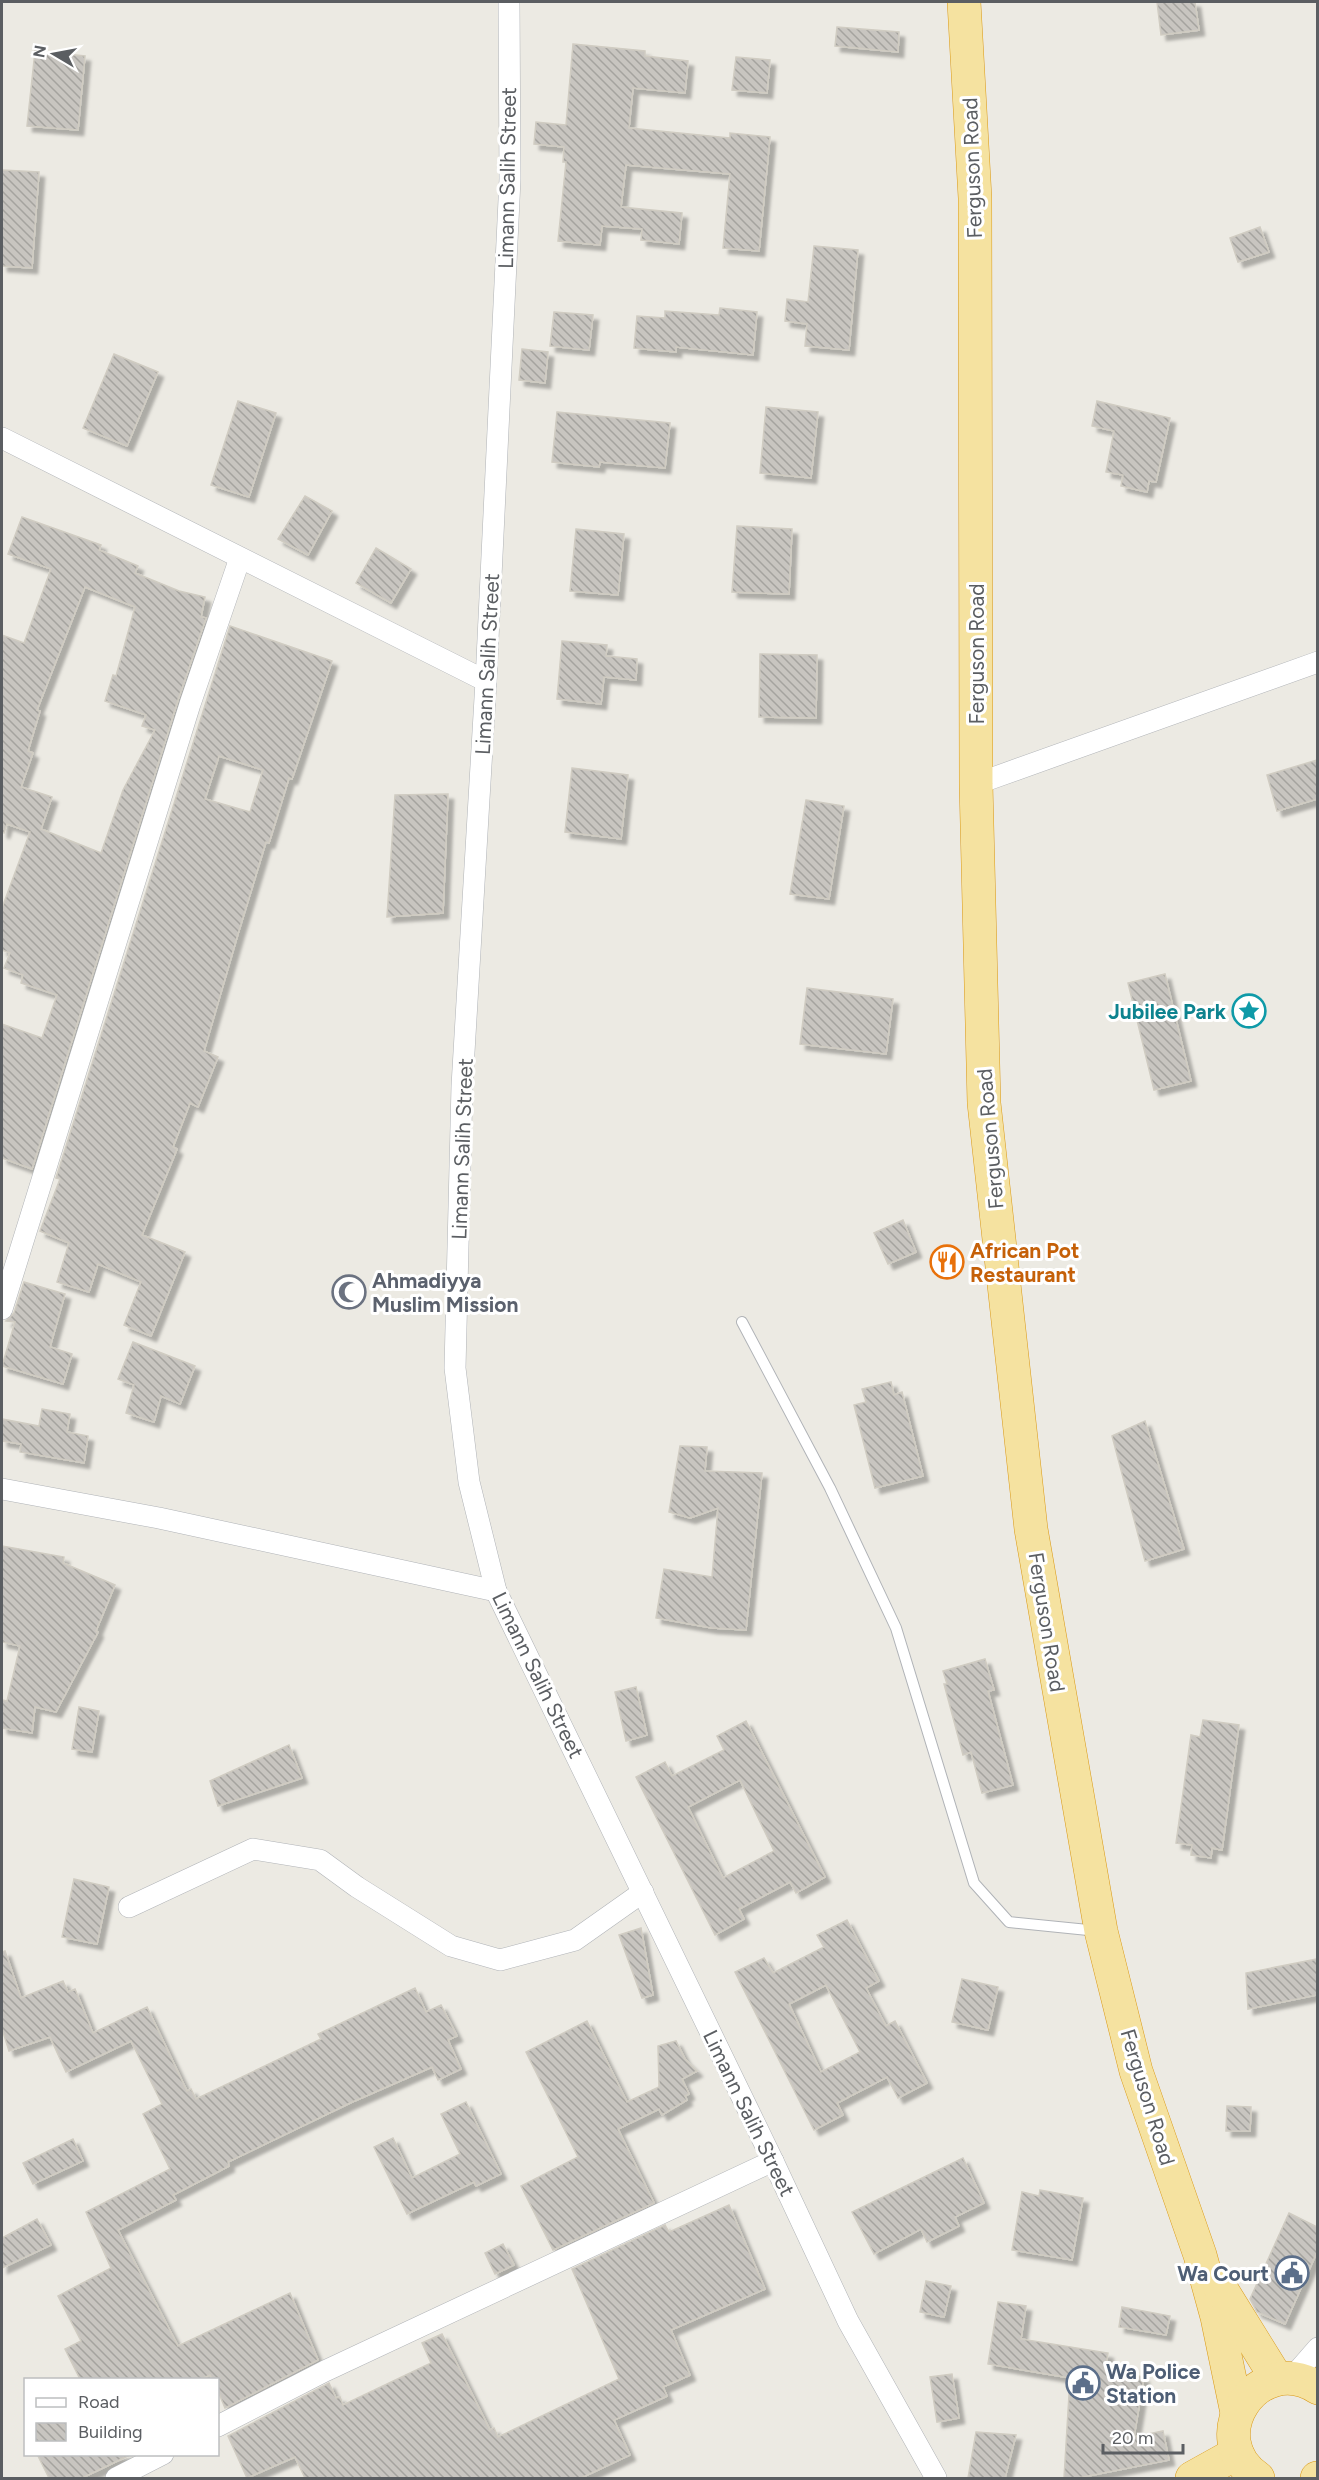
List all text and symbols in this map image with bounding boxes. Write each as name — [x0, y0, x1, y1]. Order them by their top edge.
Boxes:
north arrow — [24, 24, 84, 84]
text: N — [29, 44, 50, 59]
street label: Limann Salih Street — [493, 87, 521, 269]
street label: Ferguson Road — [957, 97, 987, 239]
street label: Limann Salih Street — [470, 573, 504, 755]
street label: Ferguson Road — [964, 583, 989, 725]
place icon: Jubilee Park — [1231, 993, 1267, 1029]
place label: Jubilee Park — [1108, 999, 1227, 1024]
street label: Limann Salih Street — [446, 1058, 478, 1240]
street label: Ferguson Road — [971, 1068, 1009, 1210]
place label: African Pot Restaurant — [970, 1238, 1079, 1287]
restaurant icon: African Pot Restaurant — [929, 1244, 965, 1280]
place label: Ahmadiyya Muslim Mission — [372, 1268, 518, 1317]
mosque icon: Ahmadiyya Muslim Mission — [331, 1274, 367, 1310]
street label: Ferguson Road — [1024, 1550, 1070, 1694]
street label: Limann Salih Street — [487, 1588, 589, 1762]
street label: Limann Salih Street — [698, 2026, 800, 2200]
street label: Ferguson Road — [1115, 2026, 1181, 2168]
public building icon: Wa Court — [1274, 2255, 1310, 2291]
place label: Wa Court — [1177, 2261, 1269, 2286]
place label: Wa Police Station — [1106, 2359, 1201, 2408]
public building icon: Wa Police Station — [1065, 2365, 1101, 2401]
legend — [24, 2378, 219, 2456]
text: Road — [78, 2391, 119, 2413]
scale bar — [1103, 2417, 1182, 2455]
text: Building — [78, 2421, 143, 2443]
text: 20 m — [1112, 2427, 1153, 2449]

